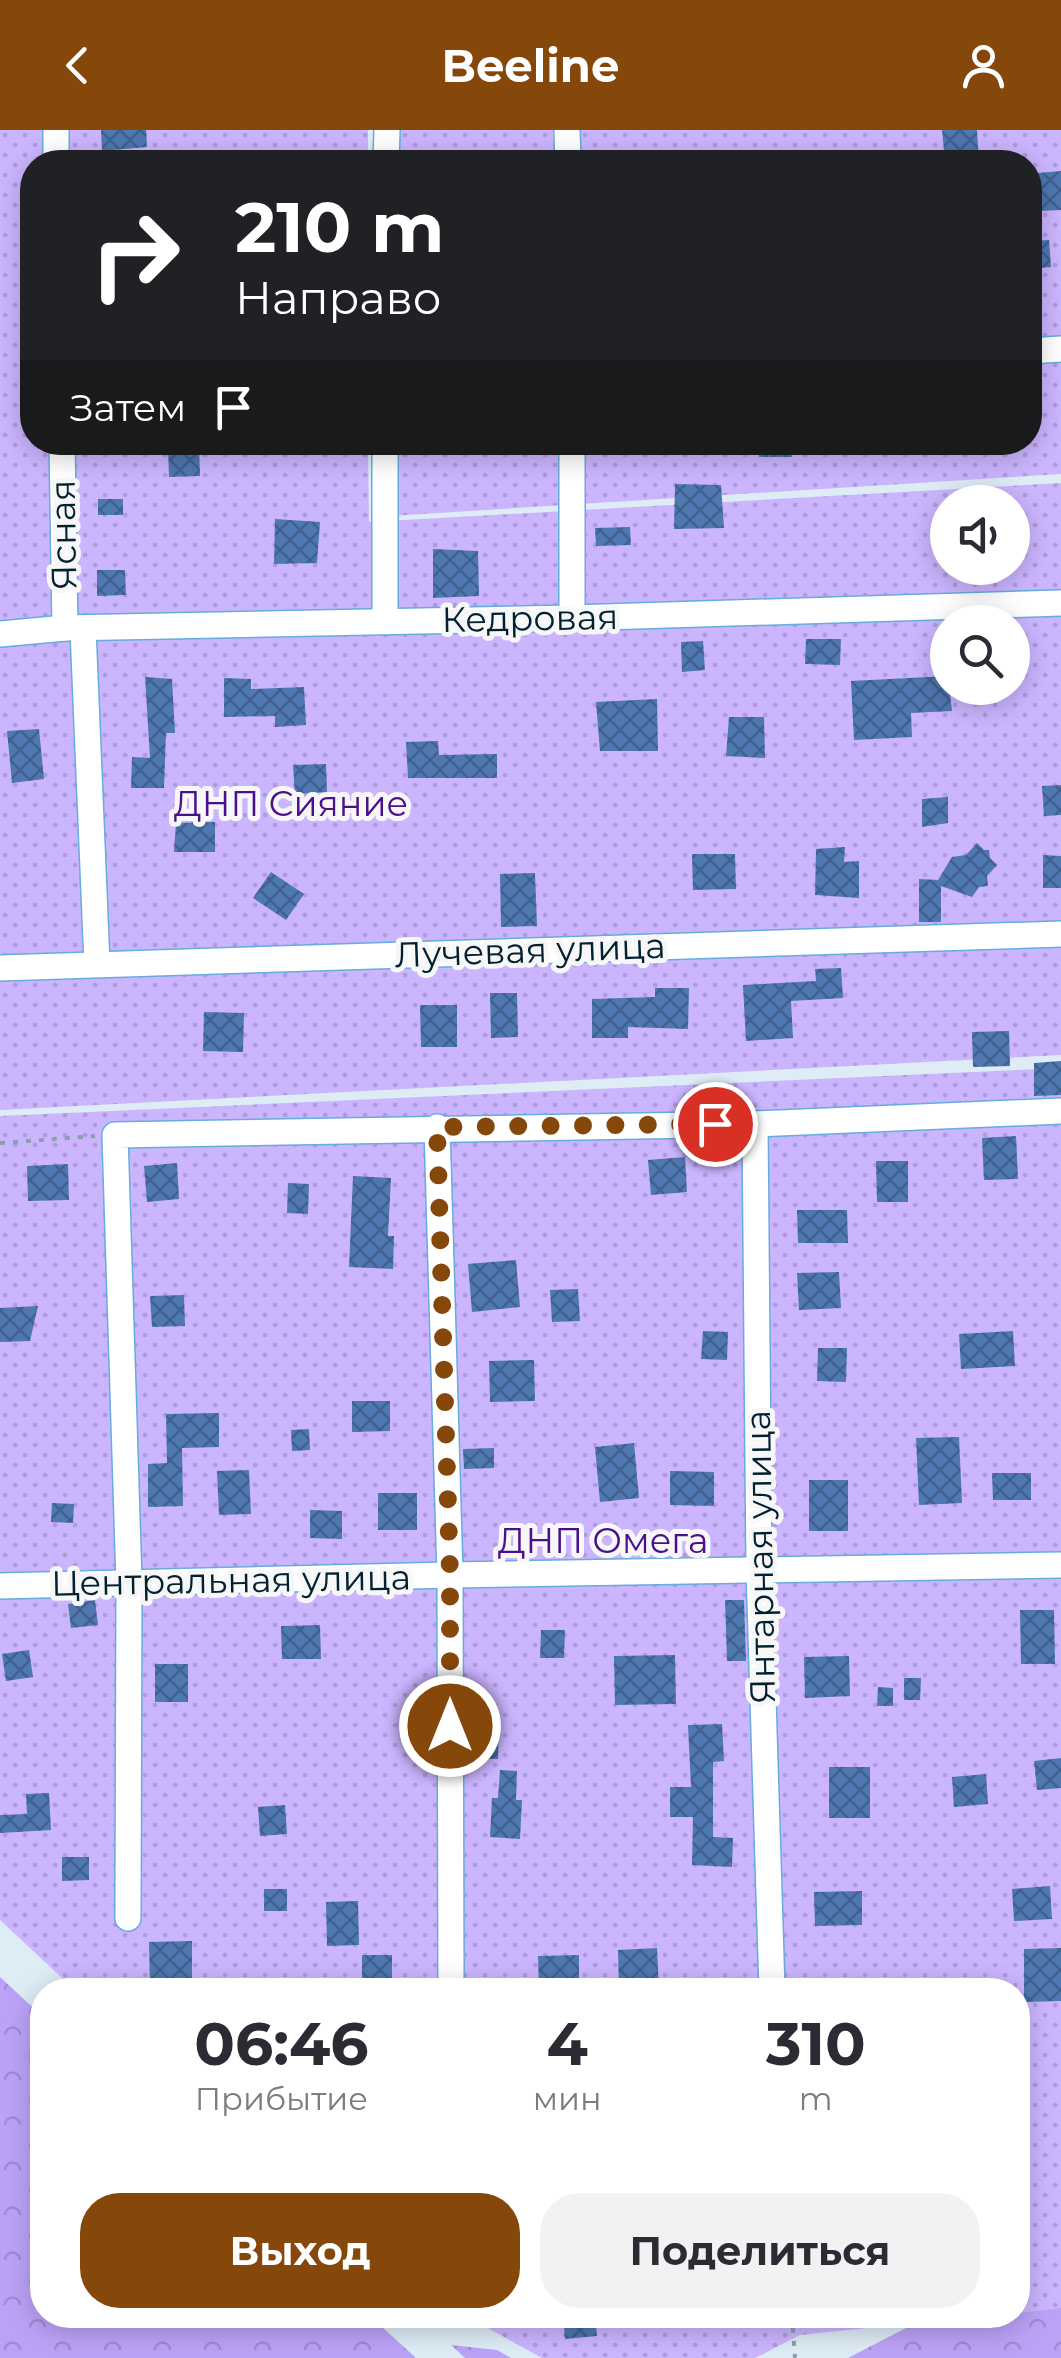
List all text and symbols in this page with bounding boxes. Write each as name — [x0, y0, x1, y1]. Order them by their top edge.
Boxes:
icon: back — [50, 38, 105, 93]
text: Beeline — [442, 38, 619, 93]
icon: person — [956, 38, 1011, 93]
text: 210 m — [235, 184, 445, 270]
icon: right — [70, 190, 200, 320]
text: Направо — [235, 270, 441, 325]
icon: arrive — [206, 380, 261, 435]
text: Затем — [70, 384, 186, 431]
street label: Ясная — [41, 479, 85, 591]
map controls — [930, 485, 1030, 705]
button: sound — [930, 485, 1030, 585]
street label: Кедровая — [441, 595, 619, 641]
button: search — [930, 605, 1030, 705]
park label: ДНП Сияние — [174, 782, 408, 825]
street label: Лучевая улица — [394, 924, 666, 976]
pin — [673, 1082, 758, 1167]
icon: arrive — [688, 1097, 743, 1152]
street label: Янтарная улица — [736, 1410, 784, 1704]
park label: ДНП Омега — [498, 1519, 708, 1562]
street label: Центральная улица — [51, 1555, 411, 1605]
position arrow — [398, 1674, 502, 1778]
text: 06:46 — [194, 2007, 369, 2080]
text: 4 — [547, 2007, 588, 2080]
text: 310 — [766, 2007, 866, 2080]
text: Прибытие — [195, 2079, 368, 2118]
text: мин — [533, 2079, 602, 2118]
text: m — [799, 2079, 833, 2118]
button: Выход — [80, 2193, 520, 2308]
button: Поделиться — [540, 2193, 980, 2308]

